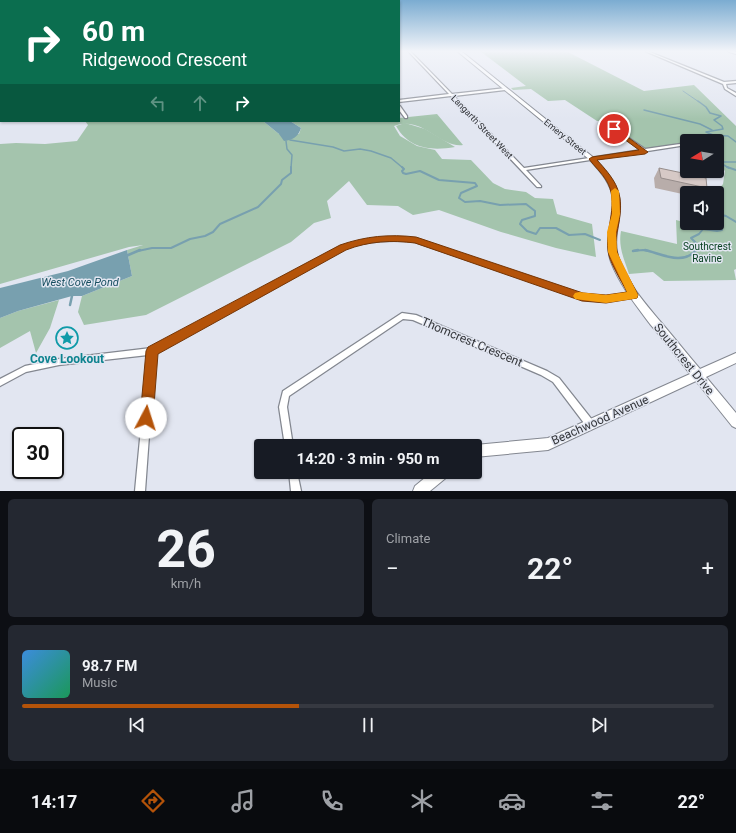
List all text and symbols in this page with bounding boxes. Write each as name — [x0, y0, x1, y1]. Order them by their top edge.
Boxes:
text: 60 m — [82, 15, 145, 48]
icon: right — [16, 16, 68, 68]
text: Ridgewood Crescent — [82, 49, 247, 70]
icon: left — [147, 92, 169, 114]
icon: ahead — [189, 92, 211, 114]
icon: right — [231, 92, 253, 114]
street label: Langarth Street West — [449, 93, 515, 161]
pin — [597, 112, 631, 146]
street label: Emery Street — [542, 117, 588, 157]
icon: arrive — [603, 118, 625, 140]
north arrow — [680, 134, 724, 178]
map controls — [680, 134, 724, 230]
button: sound — [680, 186, 724, 230]
park label: Southcrest Ravine — [683, 241, 731, 264]
water label: West Cove Pond — [41, 276, 120, 289]
street label: Thomcrest Crescent — [419, 314, 525, 370]
street label: Southcrest Drive — [651, 320, 717, 398]
place icon: Cove Lookout — [54, 325, 80, 351]
place label: Cove Lookout — [30, 352, 104, 366]
street label: Beachwood Avenue — [549, 392, 651, 448]
position arrow — [125, 397, 167, 439]
speed limit sign: 30 — [12, 427, 64, 479]
text: 14:20 · 3 min · 950 m — [297, 450, 439, 468]
text: 26 — [156, 519, 216, 580]
text: Climate — [386, 531, 430, 546]
text: 22° — [527, 551, 573, 586]
text: − — [386, 556, 399, 581]
text: + — [702, 556, 714, 581]
text: km/h — [171, 576, 201, 591]
text: 98.7 FM — [82, 657, 137, 675]
text: Music — [82, 675, 117, 690]
icon: previous — [126, 714, 148, 736]
icon: pause — [357, 714, 379, 736]
icon: next — [588, 714, 610, 736]
icon: directions — [139, 787, 167, 815]
icon: music — [229, 787, 257, 815]
icon: phone — [318, 787, 346, 815]
icon: climate — [408, 787, 436, 815]
icon: car — [498, 787, 526, 815]
icon: filters — [588, 787, 616, 815]
text: 14:17 — [31, 791, 77, 812]
text: 22° — [677, 791, 705, 812]

